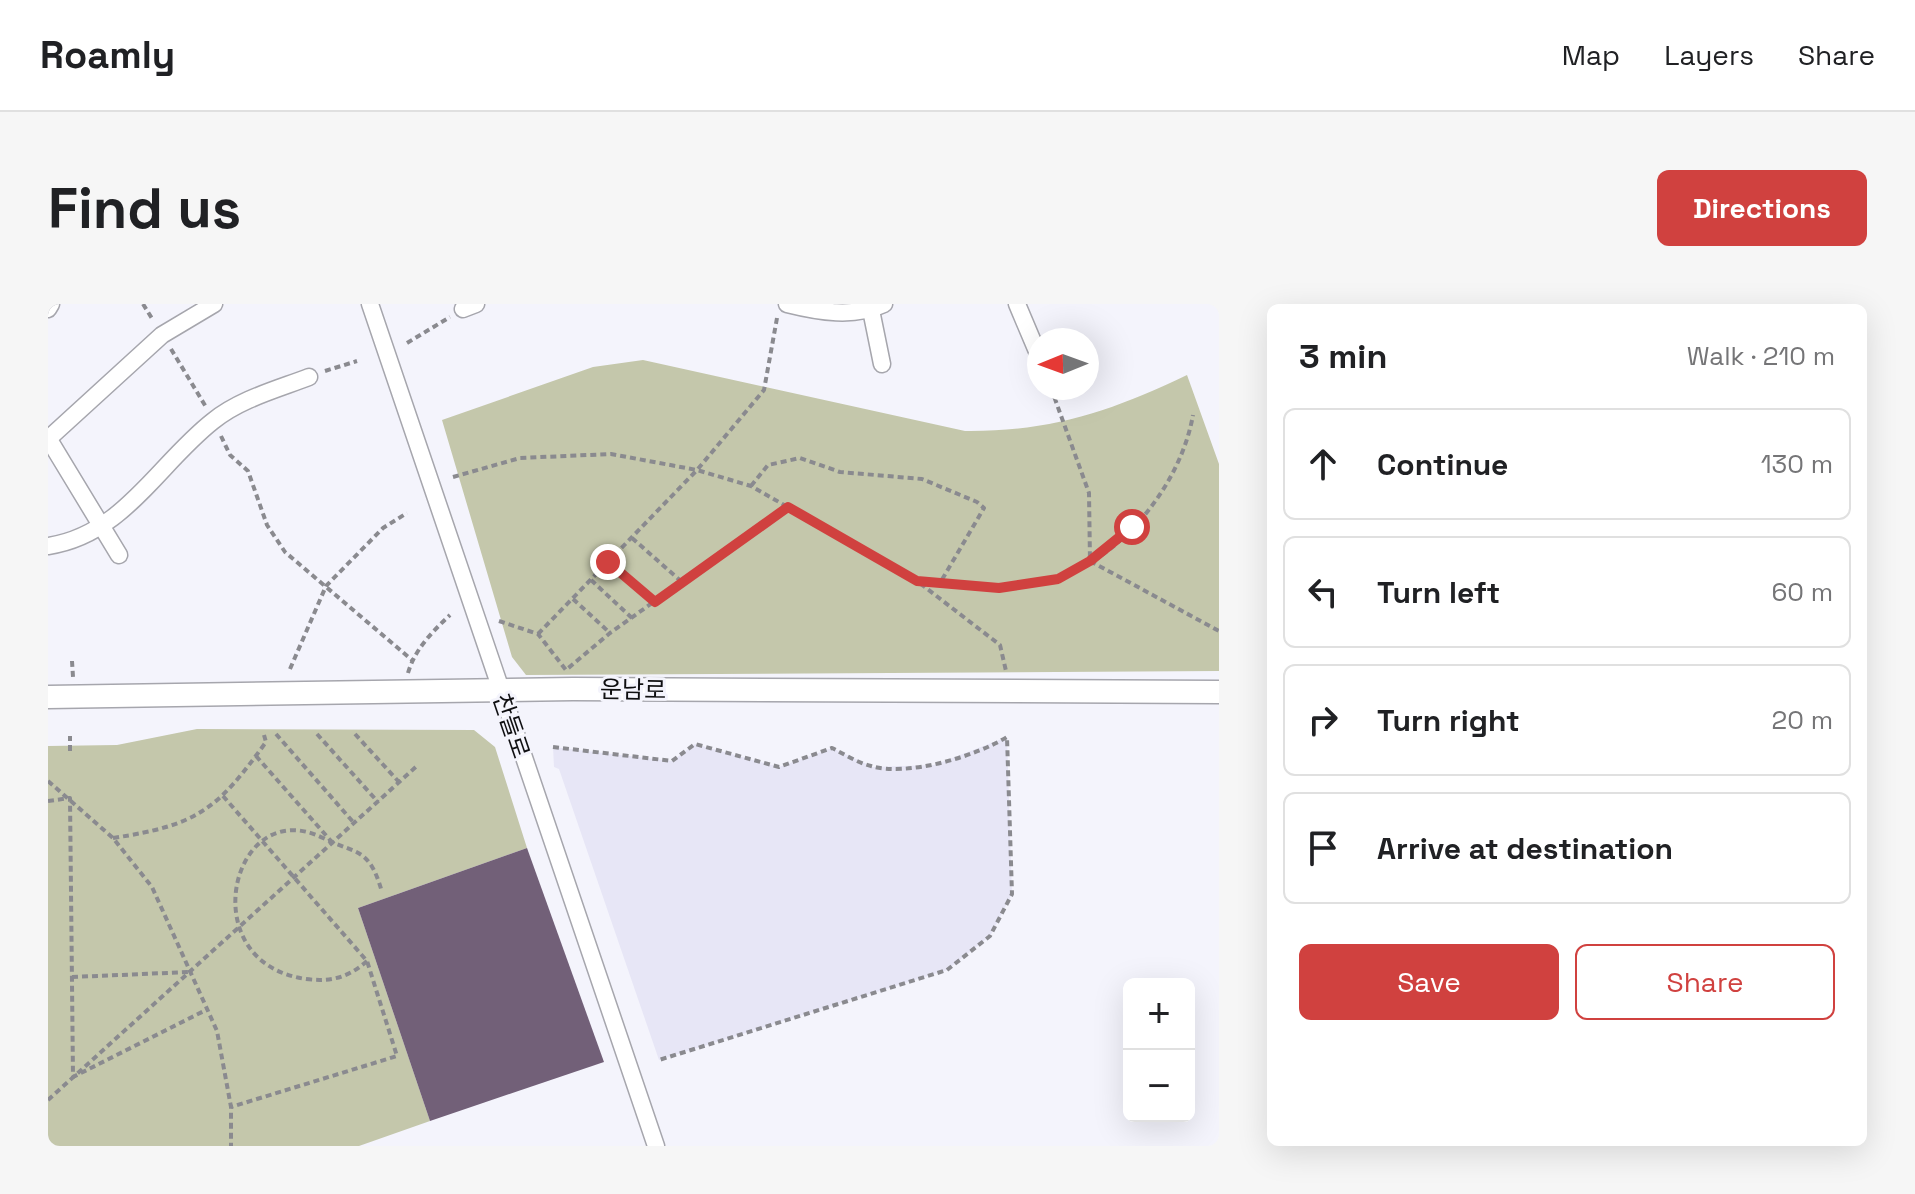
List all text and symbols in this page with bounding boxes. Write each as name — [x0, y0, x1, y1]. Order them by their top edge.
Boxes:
text: Roamly — [40, 31, 175, 79]
text: Map — [1562, 37, 1620, 73]
text: Layers — [1664, 37, 1754, 73]
text: Share — [1798, 37, 1875, 73]
button: Directions — [1657, 170, 1867, 246]
text: Find us — [48, 173, 241, 244]
north arrow — [1027, 328, 1099, 400]
text: 3 min — [1299, 335, 1387, 378]
text: Walk · 210 m — [1687, 339, 1835, 373]
icon: ahead — [1301, 442, 1345, 486]
text: Continue — [1377, 445, 1508, 484]
text: 130 m — [1761, 447, 1833, 481]
route start — [1114, 509, 1150, 545]
route end — [590, 544, 626, 580]
icon: left — [1301, 570, 1345, 614]
text: Turn left — [1377, 573, 1500, 612]
text: 60 m — [1771, 575, 1833, 609]
street label: 운남로 — [600, 673, 666, 706]
street label: 찬들로 — [486, 689, 537, 762]
icon: right — [1301, 698, 1345, 742]
text: Turn right — [1377, 701, 1520, 740]
text: 20 m — [1772, 703, 1833, 737]
icon: arrive — [1301, 826, 1345, 870]
text: Arrive at destination — [1377, 829, 1673, 868]
button: Save — [1299, 944, 1559, 1020]
button: Share — [1575, 944, 1835, 1020]
map controls — [1123, 978, 1195, 1122]
button: + — [1123, 978, 1195, 1050]
button: − — [1123, 1050, 1195, 1122]

